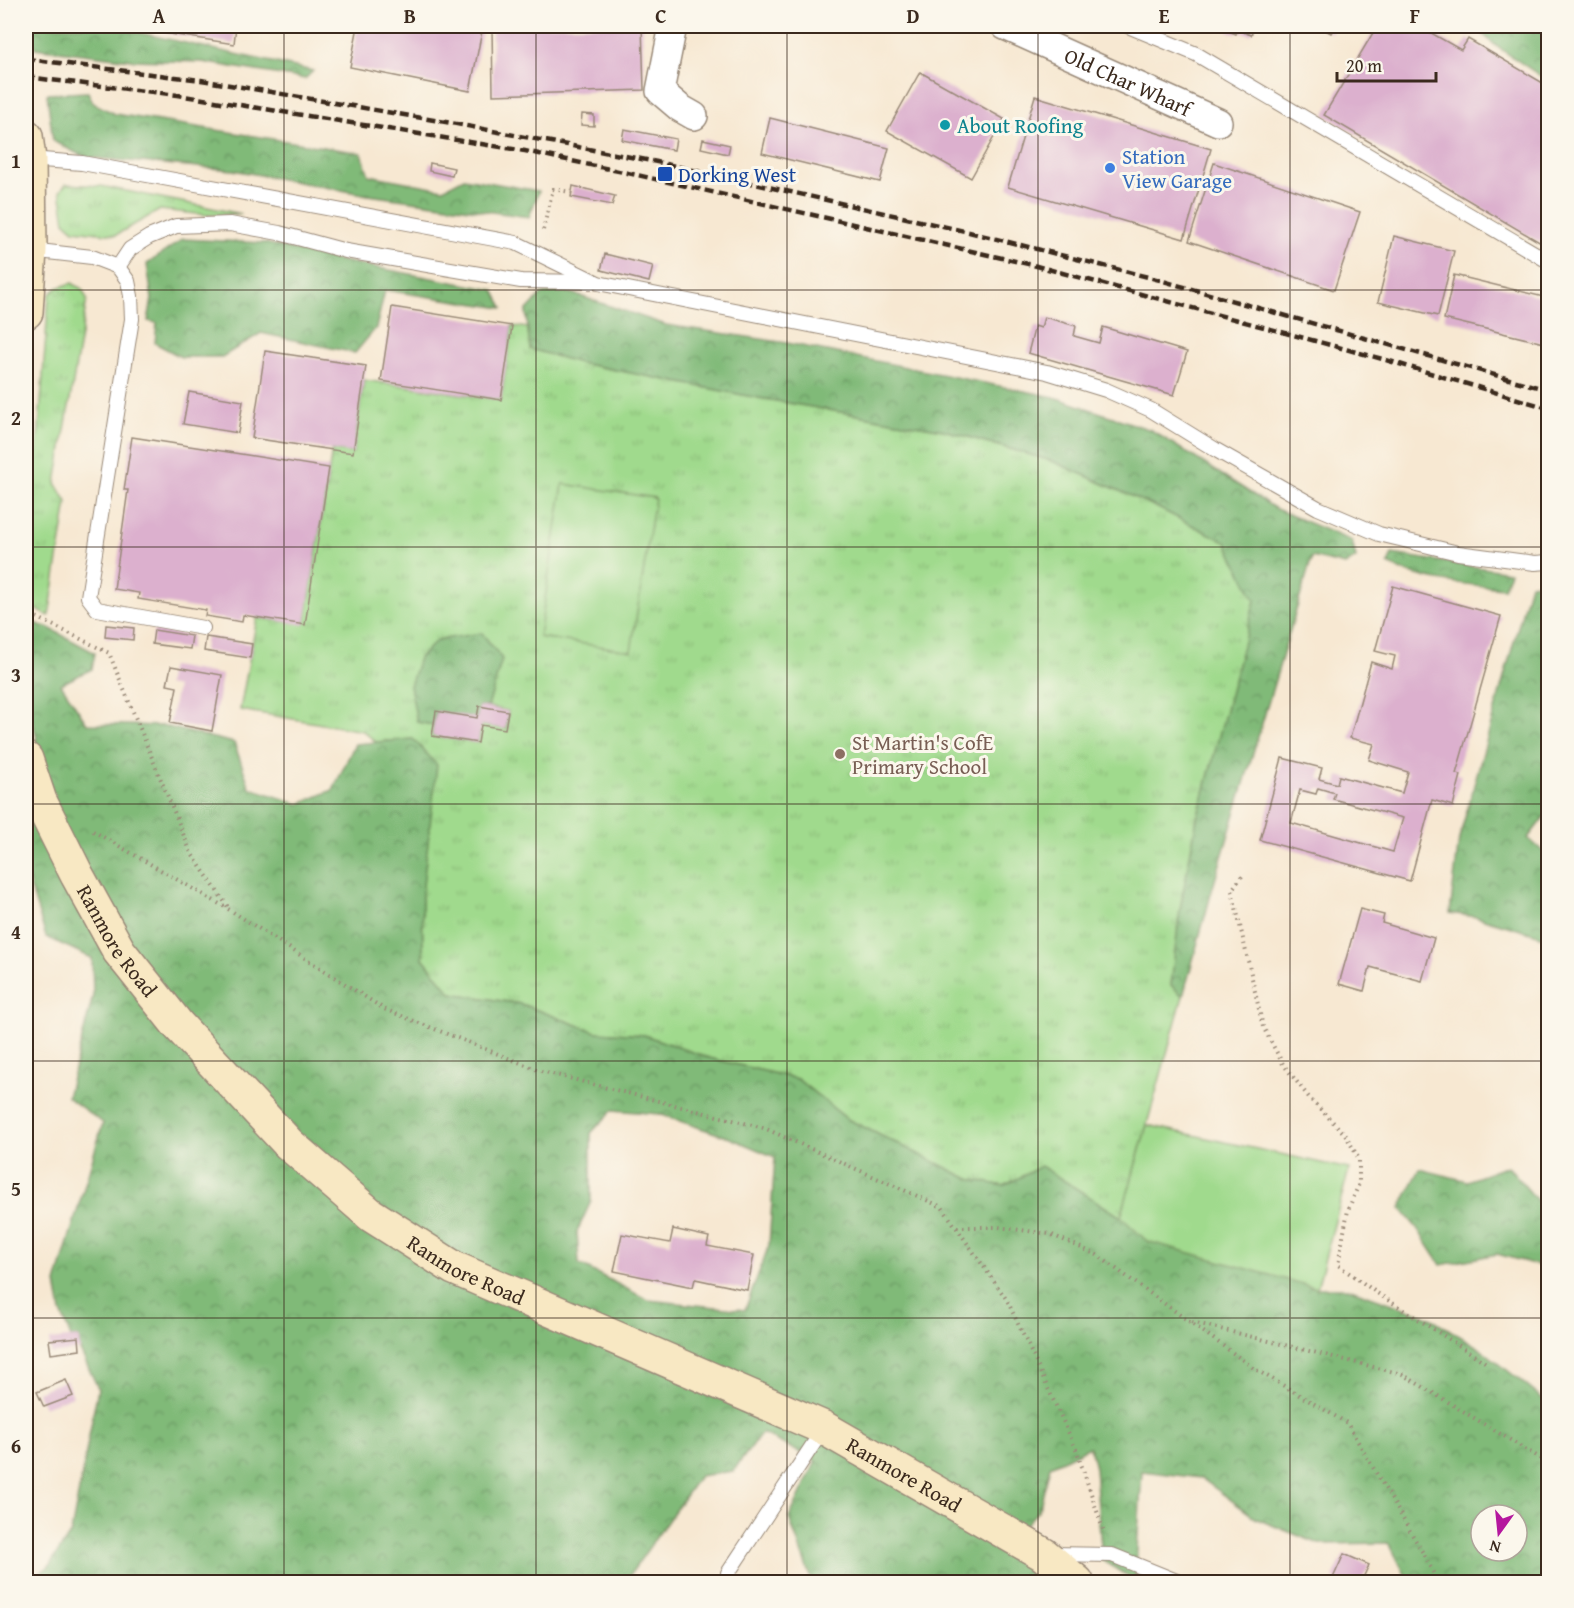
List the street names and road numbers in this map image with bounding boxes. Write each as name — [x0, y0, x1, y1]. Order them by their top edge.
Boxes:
street label: Old Char Wharf — [1060, 39, 1198, 124]
street label: Ranmore Road — [70, 879, 166, 1004]
street label: Ranmore Road — [401, 1227, 531, 1313]
street label: Ranmore Road — [841, 1429, 968, 1520]

